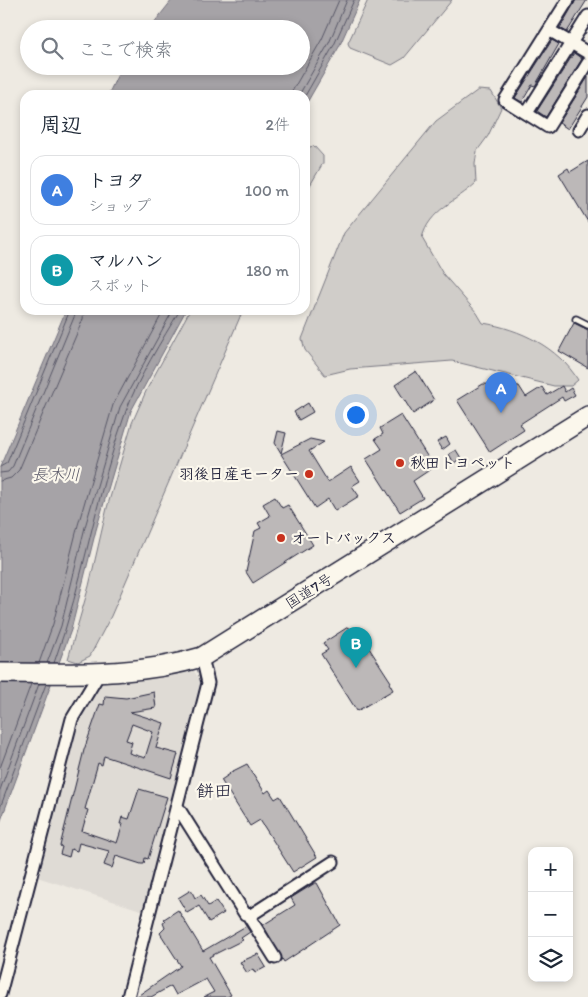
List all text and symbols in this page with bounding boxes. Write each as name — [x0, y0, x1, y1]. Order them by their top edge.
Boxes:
search box — [20, 20, 310, 75]
icon: search — [38, 34, 66, 62]
text: ここで検索 — [78, 38, 173, 61]
text: 周辺 — [40, 112, 82, 137]
text: 2件 — [266, 115, 290, 134]
text: トヨタ — [88, 169, 145, 192]
text: A — [52, 181, 62, 200]
text: 100 m — [245, 181, 289, 200]
text: ショップ — [88, 196, 151, 215]
text: マルハン — [88, 249, 163, 272]
text: B — [52, 261, 62, 280]
text: 180 m — [246, 261, 289, 280]
text: スポット — [88, 276, 152, 295]
pin: A — [485, 372, 517, 413]
your location — [343, 402, 369, 428]
place label: 秋田トヨペット — [410, 454, 515, 472]
marker: 秋田トヨペット — [394, 457, 406, 469]
water label: 長木川 — [32, 465, 80, 484]
place label: 羽後日産モーター — [179, 465, 299, 483]
marker: 羽後日産モーター — [303, 468, 315, 480]
place label: オートバックス — [291, 529, 396, 547]
marker: オートバックス — [275, 532, 287, 544]
street label: 国道7号 — [282, 569, 336, 613]
pin: B — [340, 627, 372, 668]
district label: 餅田 — [196, 780, 232, 802]
map controls — [528, 847, 573, 982]
button: + — [528, 847, 573, 892]
button: − — [528, 892, 573, 937]
button: layers — [528, 937, 573, 982]

